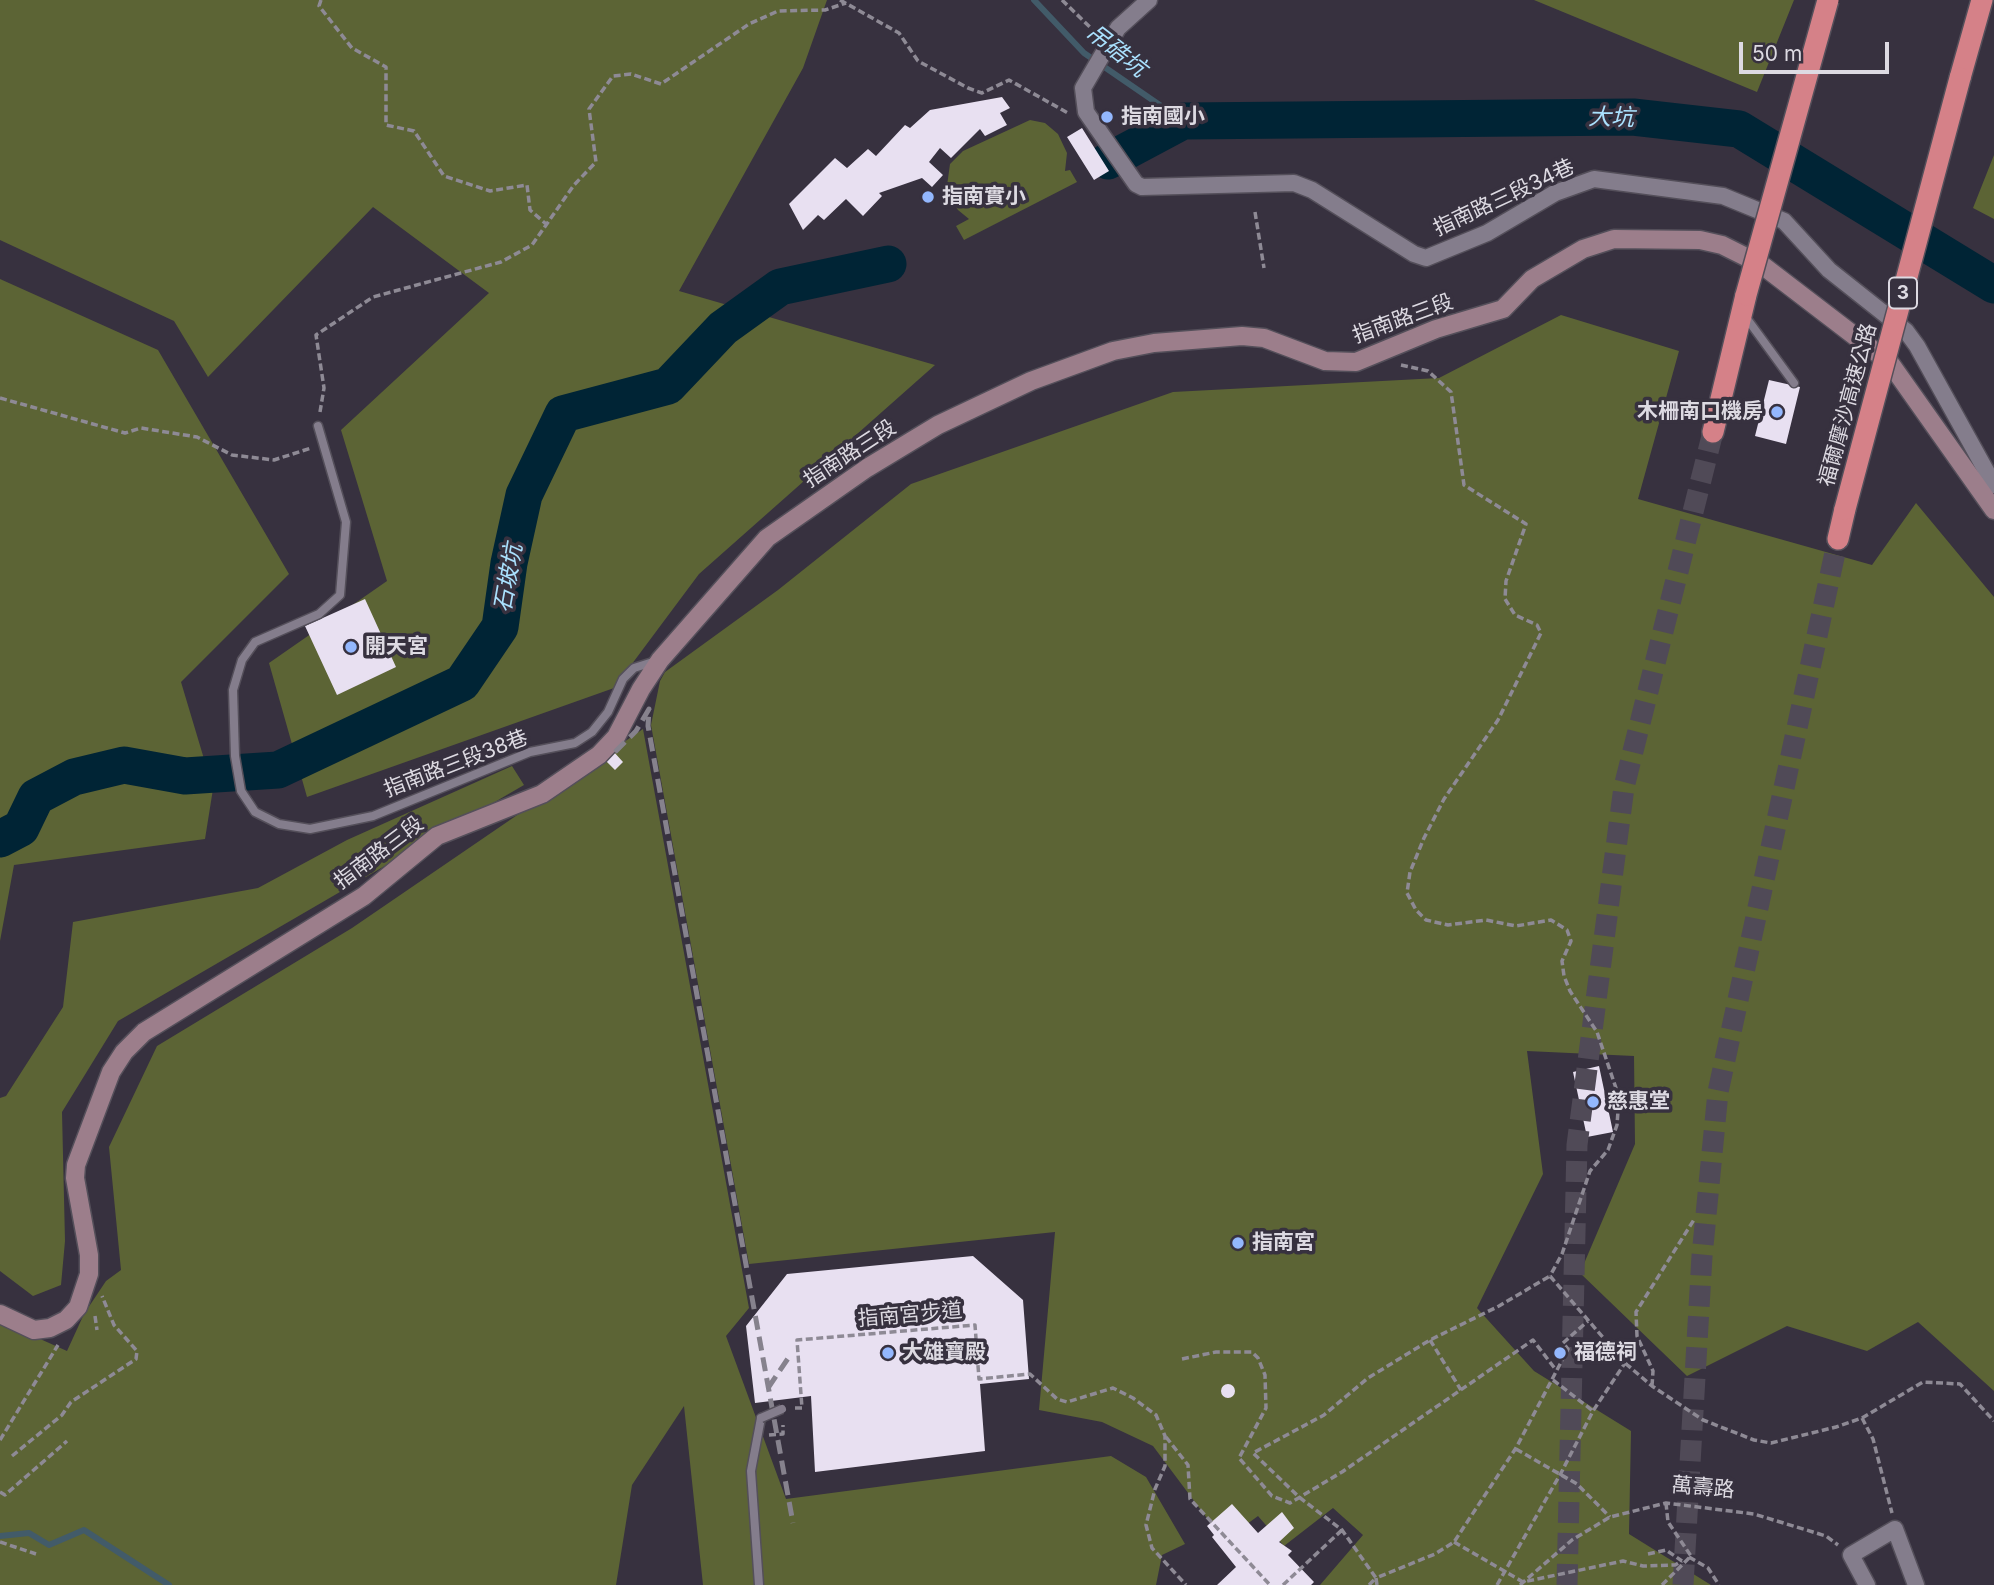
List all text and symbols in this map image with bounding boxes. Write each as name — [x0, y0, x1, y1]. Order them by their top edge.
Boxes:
water label: 吊硞坑 — [1080, 19, 1152, 83]
scale bar — [1742, 28, 1892, 72]
text: 50 m — [1752, 41, 1802, 66]
place label: 指南國小 — [1121, 104, 1205, 130]
water label: 大坑 — [1588, 104, 1634, 132]
marker: 指南國小 — [1099, 109, 1115, 125]
street label: 指南路三段34巷 — [1430, 154, 1578, 242]
place label: 指南實小 — [942, 184, 1026, 210]
marker: 指南實小 — [920, 189, 936, 205]
road number: 3 — [1889, 278, 1917, 308]
street label: 指南路三段 — [1349, 289, 1457, 349]
street label: 福爾摩沙高速公路 — [1814, 321, 1882, 489]
place label: 木柵南口機房 — [1637, 399, 1763, 425]
marker: 木柵南口機房 — [1769, 404, 1785, 420]
street label: 指南路三段 — [799, 415, 901, 493]
water label: 石坡坑 — [489, 542, 529, 614]
place label: 開天宮 — [365, 634, 428, 660]
marker: 開天宮 — [343, 639, 359, 655]
street label: 指南路三段38巷 — [381, 725, 531, 803]
street label: 指南路三段 — [329, 811, 429, 895]
place label: 慈惠堂 — [1607, 1089, 1670, 1115]
marker: 慈惠堂 — [1585, 1094, 1601, 1110]
place label: 指南宮 — [1252, 1230, 1315, 1256]
marker: 指南宮 — [1230, 1235, 1246, 1251]
street label: 指南宮步道 — [857, 1298, 963, 1332]
place label: 大雄寶殿 — [902, 1340, 986, 1366]
place label: 福德祠 — [1574, 1340, 1637, 1366]
marker: 大雄寶殿 — [880, 1345, 896, 1361]
marker: 福德祠 — [1552, 1345, 1568, 1361]
street label: 萬壽路 — [1671, 1473, 1735, 1503]

